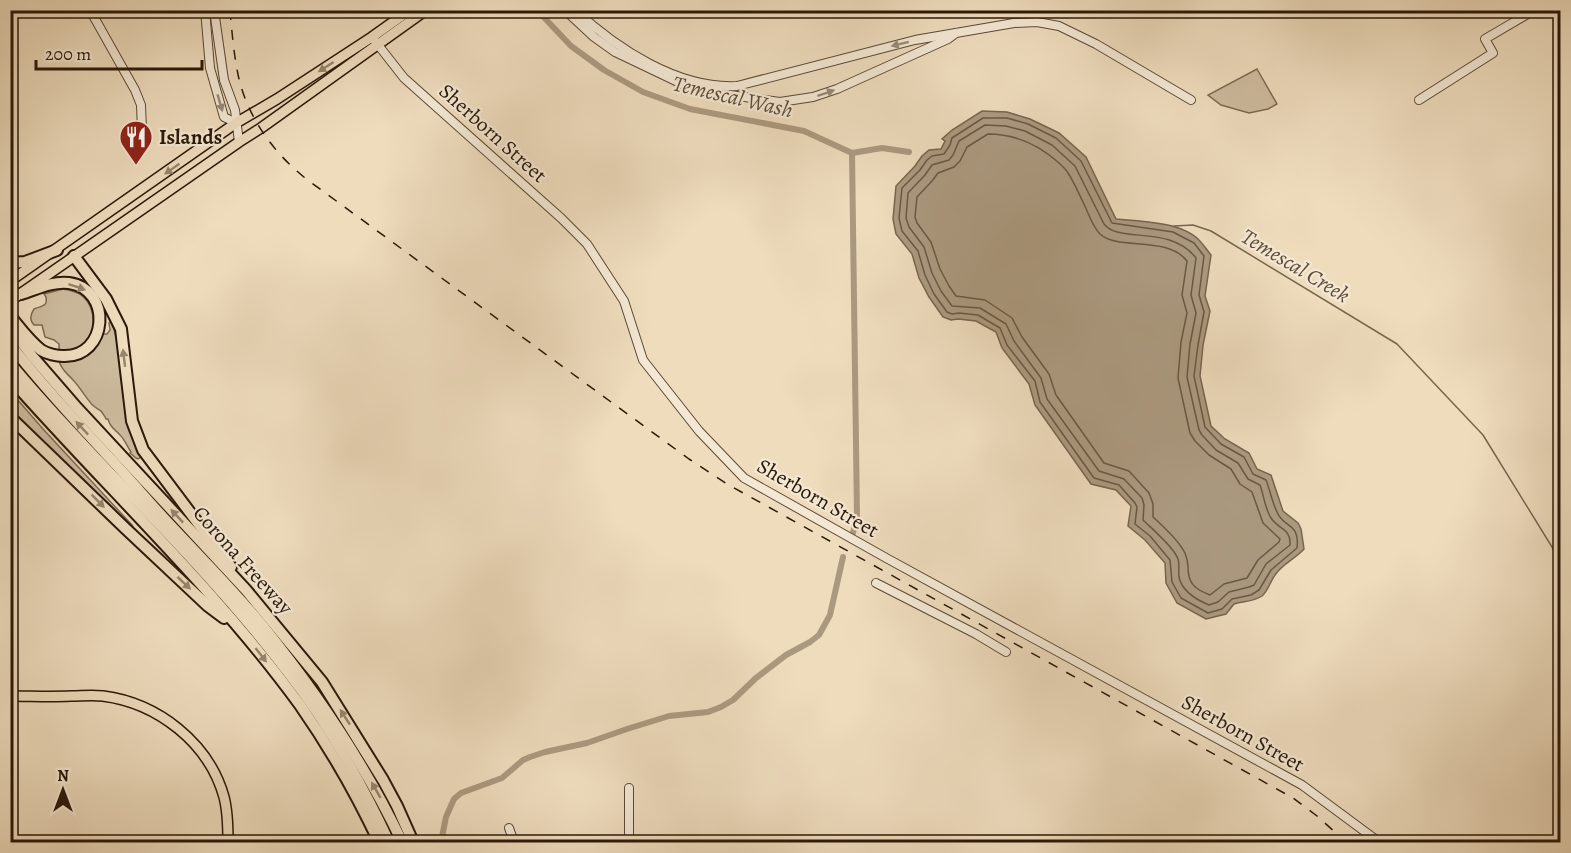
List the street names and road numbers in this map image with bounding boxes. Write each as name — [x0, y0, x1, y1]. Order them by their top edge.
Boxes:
street label: Sherborn Street — [433, 77, 553, 189]
street label: Sherborn Street — [752, 452, 884, 544]
street label: Corona Freeway — [187, 500, 300, 621]
street label: Sherborn Street — [1177, 688, 1309, 778]

